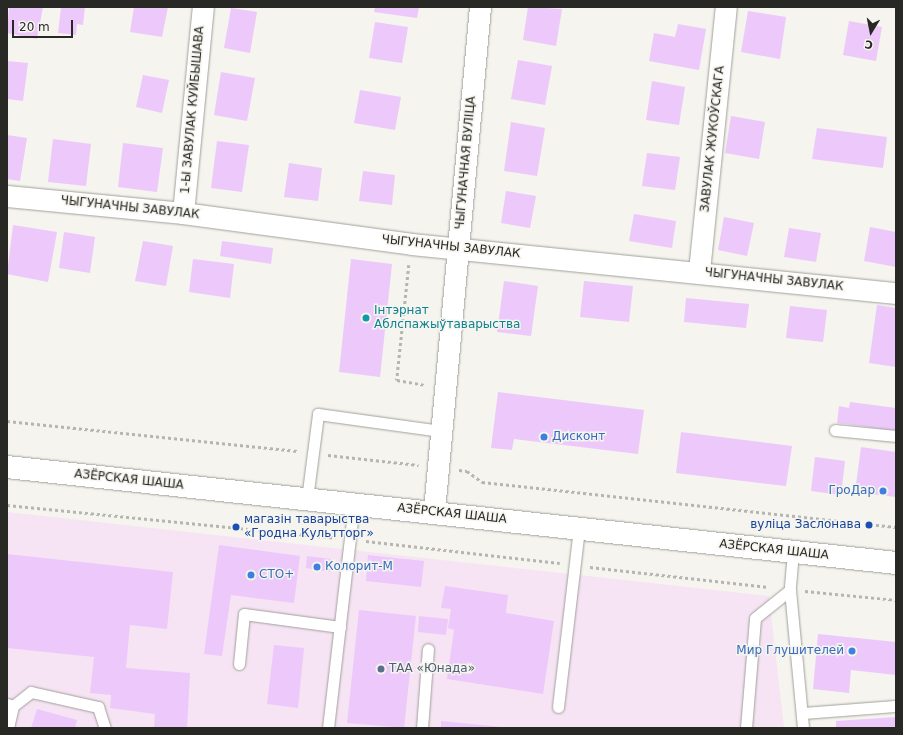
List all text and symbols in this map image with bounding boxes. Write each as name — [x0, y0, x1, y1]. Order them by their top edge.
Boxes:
scale bar — [14, 12, 75, 38]
north arrow — [851, 12, 891, 52]
text: 20 m — [19, 20, 50, 34]
street label: 1-Ы ЗАВУЛАК КУЙБЫШАВА — [178, 25, 208, 195]
text: С — [864, 37, 874, 51]
street label: ЗАВУЛАК ЖУКОЎСКАГА — [698, 65, 728, 213]
street label: ЧЫГУНАЧНАЯ ВУЛІЦА — [453, 96, 479, 230]
street label: ЧЫГУНАЧНЫ ЗАВУЛАК — [60, 194, 200, 222]
street label: ЧЫГУНАЧНЫ ЗАВУЛАК — [381, 233, 521, 261]
street label: ЧЫГУНАЧНЫ ЗАВУЛАК — [704, 266, 844, 294]
place label: Інтэрнат Аблспажыўтаварыства — [374, 304, 520, 332]
marker: Інтэрнат Аблспажыўтаварыства — [361, 313, 371, 323]
place label: Дисконт — [552, 430, 605, 444]
marker: Дисконт — [539, 432, 549, 442]
street label: АЗЁРСКАЯ ШАША — [74, 467, 184, 493]
place label: ГроДар — [828, 484, 875, 498]
marker: ГроДар — [878, 486, 888, 496]
street label: АЗЁРСКАЯ ШАША — [397, 501, 507, 527]
place label: магазін таварыства «Гродна Культторг» — [244, 513, 374, 541]
place label: вуліца Заслонава — [750, 518, 861, 532]
marker: вуліца Заслонава — [864, 520, 874, 530]
marker: магазін таварыства «Гродна Культторг» — [231, 522, 241, 532]
street label: АЗЁРСКАЯ ШАША — [719, 537, 829, 563]
place label: Колорит-М — [325, 560, 393, 574]
marker: Колорит-М — [312, 562, 322, 572]
place label: СТО+ — [259, 568, 294, 582]
marker: СТО+ — [246, 570, 256, 580]
place label: Мир Глушителей — [736, 644, 844, 658]
marker: Мир Глушителей — [847, 646, 857, 656]
place label: ТАА «Юнада» — [389, 662, 475, 676]
marker: ТАА «Юнада» — [376, 664, 386, 674]

